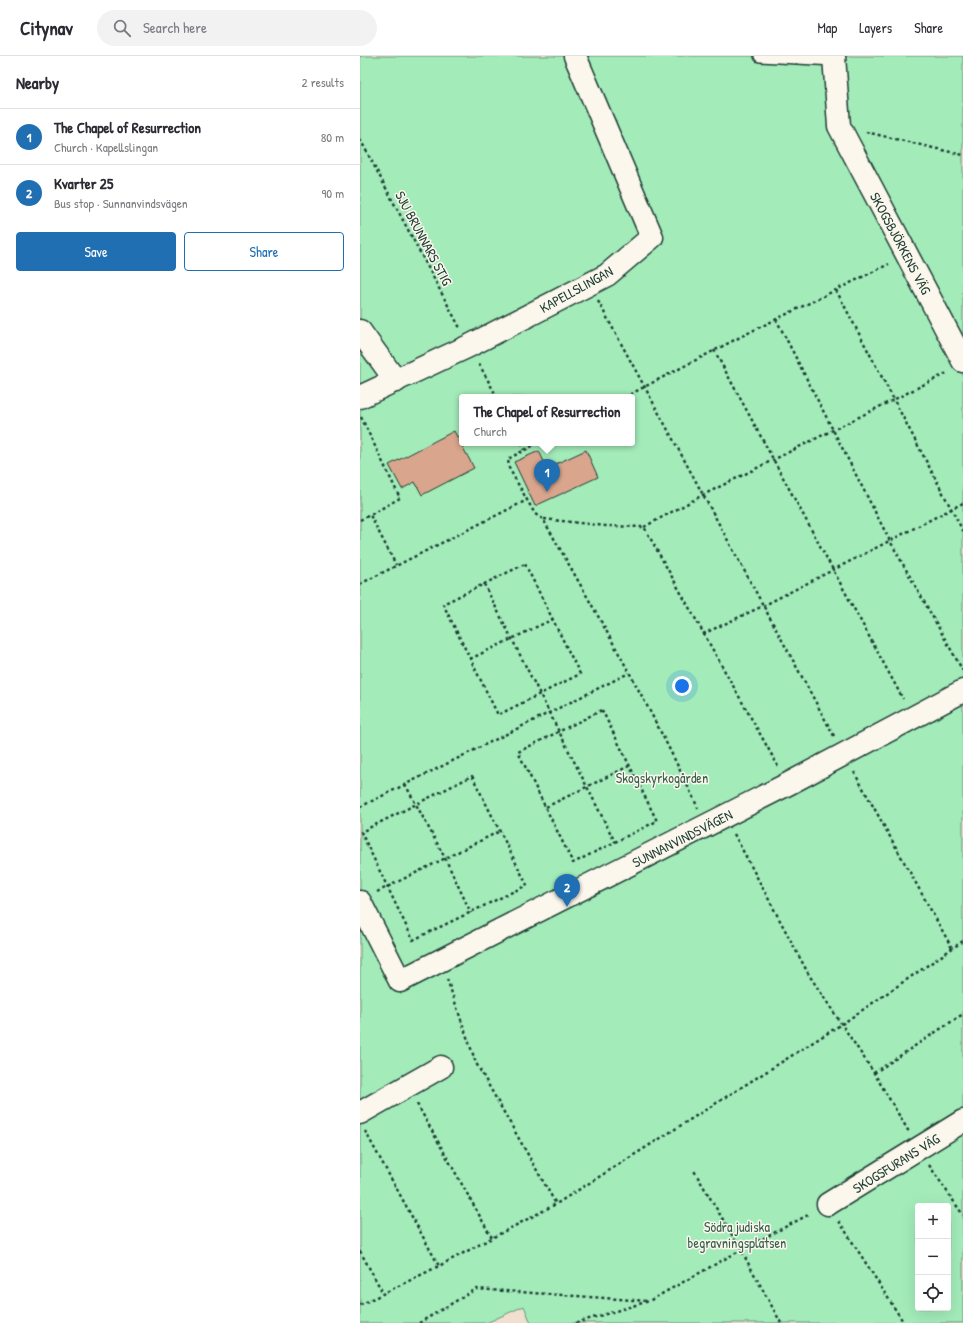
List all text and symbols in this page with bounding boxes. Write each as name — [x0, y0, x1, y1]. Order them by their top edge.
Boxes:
search box — [97, 10, 377, 46]
text: Citynav — [20, 15, 73, 41]
icon: search — [111, 17, 133, 39]
text: Search here — [143, 17, 207, 38]
text: Map — [817, 18, 837, 37]
text: Layers — [859, 18, 892, 37]
text: Share — [914, 18, 943, 37]
text: Nearby — [16, 71, 59, 94]
text: 2 results — [302, 73, 344, 91]
text: The Chapel of Resurrection — [54, 117, 201, 138]
text: 1 — [27, 128, 31, 146]
text: 80 m — [321, 128, 344, 146]
text: Church · Kapellslingan — [54, 138, 158, 156]
text: Kvarter 25 — [54, 173, 113, 194]
text: 2 — [26, 184, 32, 202]
text: 90 m — [322, 184, 344, 202]
street label: SJU BRUNNARS STIG — [391, 187, 457, 289]
street label: SKOGSBJÖRKENS VÄG — [866, 189, 936, 298]
text: Bus stop · Sunnanvindsvägen — [54, 194, 188, 212]
button: Save — [16, 232, 176, 271]
button: Share — [184, 232, 344, 271]
street label: KAPELLSLINGAN — [536, 261, 616, 317]
popup — [459, 394, 635, 446]
text: The Chapel of Resurrection — [473, 401, 621, 422]
text: Church — [473, 422, 507, 440]
pin: 1 — [534, 459, 560, 492]
your location — [672, 676, 692, 696]
park label: Skogskyrkogården — [616, 768, 708, 788]
street label: SUNNANVINDSVÄGEN — [629, 805, 735, 871]
pin: 2 — [554, 874, 580, 907]
street label: SKOGSFURANS VÄG — [849, 1128, 943, 1197]
map controls — [915, 1203, 951, 1311]
button: + — [915, 1203, 951, 1239]
park label: Södra judiska begravningsplatsen — [688, 1217, 786, 1253]
button: − — [915, 1239, 951, 1275]
button: locate — [915, 1275, 951, 1311]

